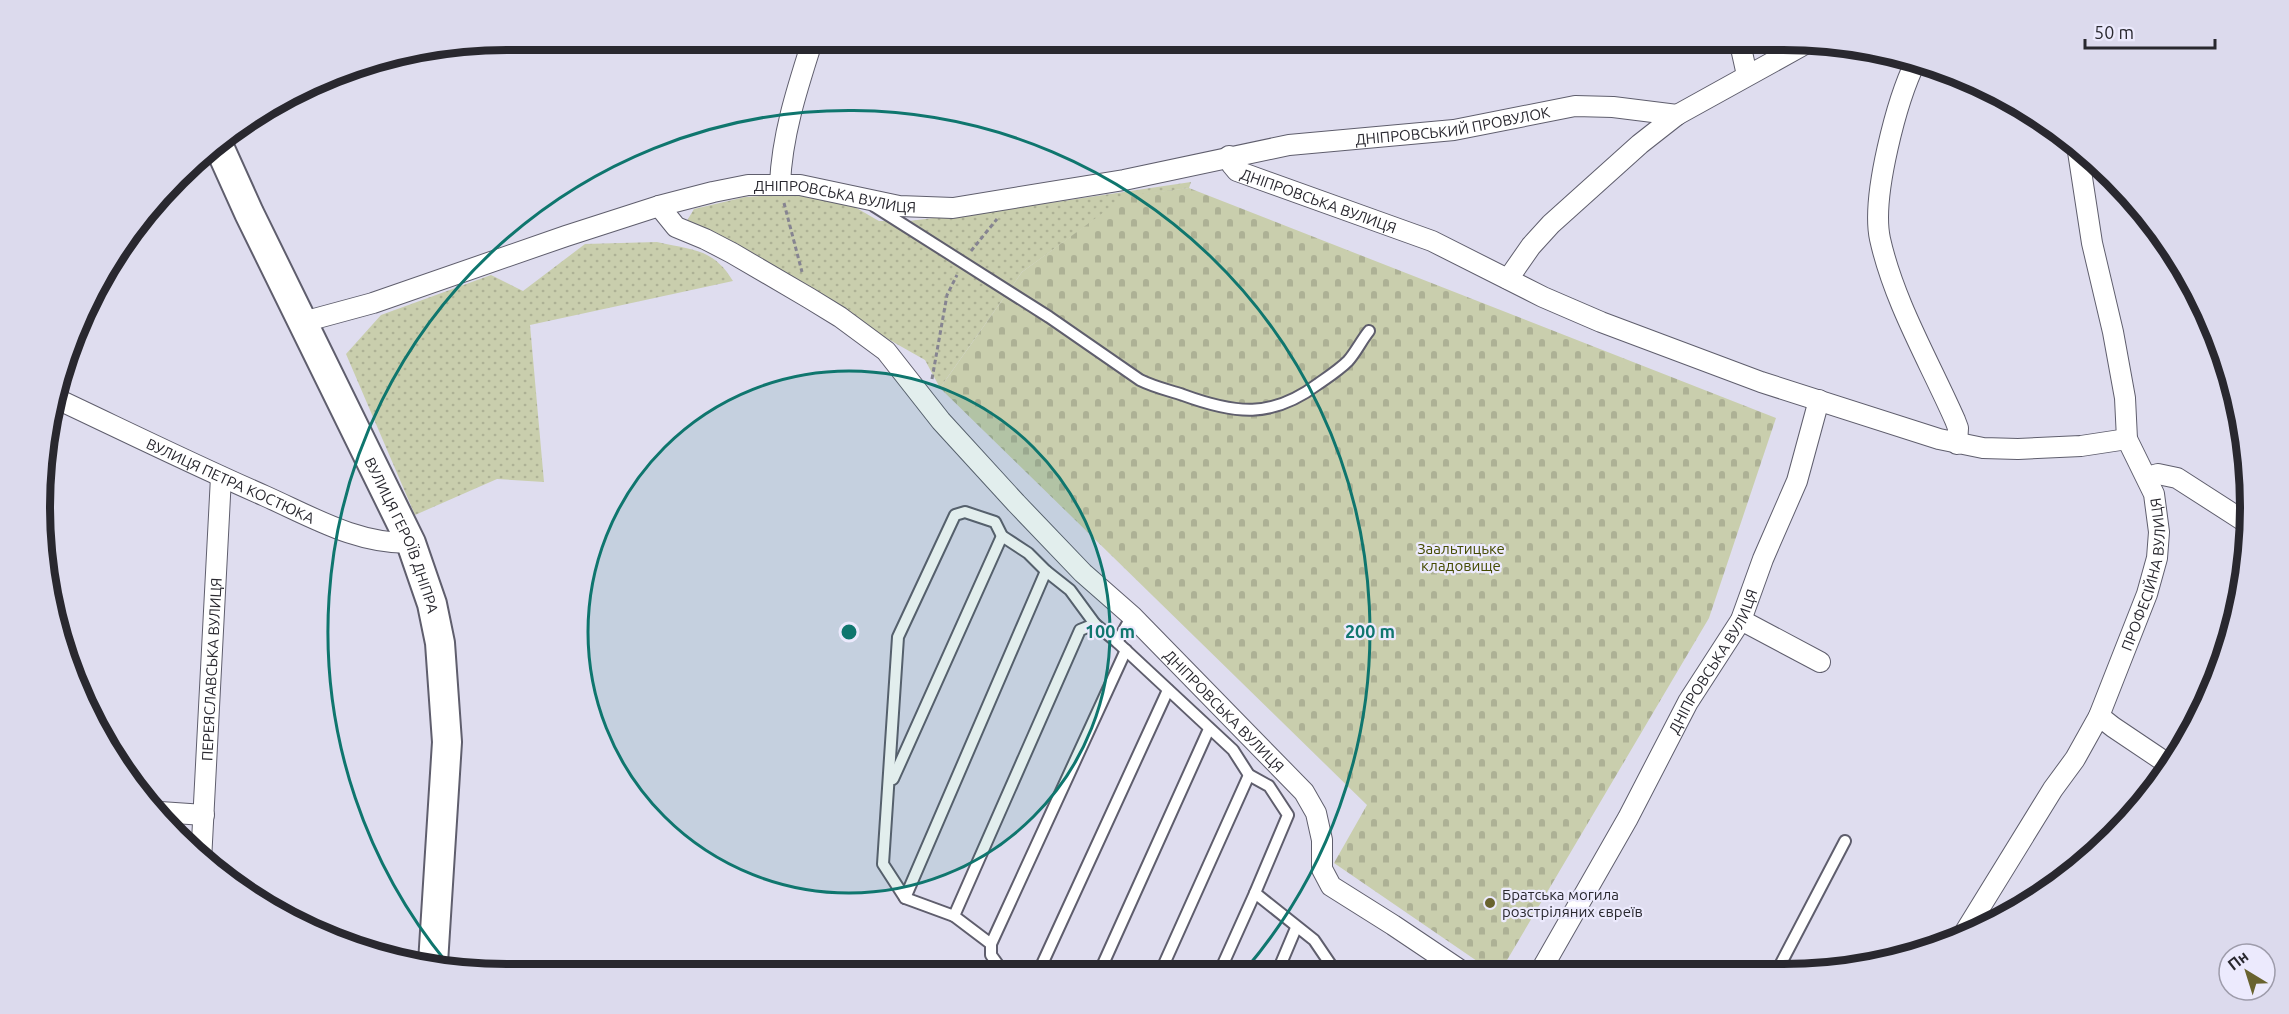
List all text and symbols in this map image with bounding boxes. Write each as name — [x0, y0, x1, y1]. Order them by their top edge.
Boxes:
scale bar — [2085, 12, 2216, 50]
text: 50 m — [2094, 22, 2134, 42]
street label: ДНІПРОВСЬКИЙ ПРОВУЛОК — [1354, 103, 1551, 147]
street label: ДНІПРОВСЬКА ВУЛИЦЯ — [1238, 165, 1399, 236]
street label: ДНІПРОВСЬКА ВУЛИЦЯ — [754, 176, 916, 215]
street label: ВУЛИЦЯ ПЕТРА КОСТЮКА — [144, 434, 318, 527]
street label: ВУЛИЦЯ ГЕРОЇВ ДНІПРА — [362, 454, 442, 615]
street label: ПРОФЕСІЙНА ВУЛИЦЯ — [2117, 497, 2168, 653]
park label: Заальтицьке кладовище — [1417, 540, 1505, 574]
street label: ПЕРЕЯСЛАВСЬКА ВУЛИЦЯ — [198, 577, 224, 761]
street label: ДНІПРОВСЬКА ВУЛИЦЯ — [1665, 586, 1760, 736]
text: 100 m — [1085, 621, 1135, 641]
text: 200 m — [1345, 621, 1395, 641]
centre of rings — [839, 622, 859, 642]
street label: ДНІПРОВСЬКА ВУЛИЦЯ — [1161, 646, 1288, 775]
place label: Братська могила розстріляних євреїв — [1502, 886, 1643, 920]
marker: Братська могила розстріляних євреїв — [1483, 896, 1497, 910]
north arrow — [2217, 942, 2277, 1002]
text: Пн — [2224, 947, 2252, 974]

